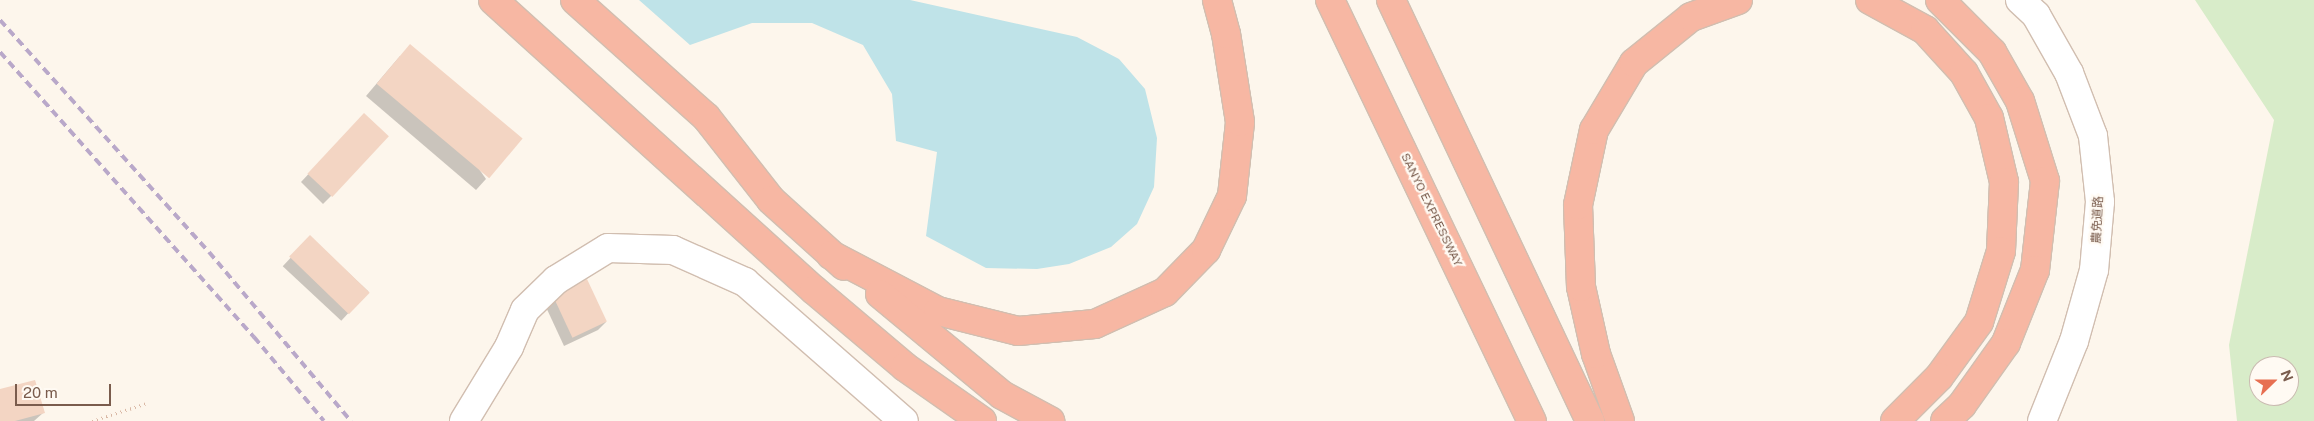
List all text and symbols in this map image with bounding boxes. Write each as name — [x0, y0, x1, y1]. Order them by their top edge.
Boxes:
street label: SANYO EXPRESSWAY — [1397, 151, 1465, 269]
street label: 農免道路 — [2090, 196, 2106, 244]
north arrow — [2249, 356, 2299, 406]
text: N — [2278, 368, 2296, 384]
scale bar — [18, 374, 114, 406]
text: 20 m — [23, 384, 58, 401]

